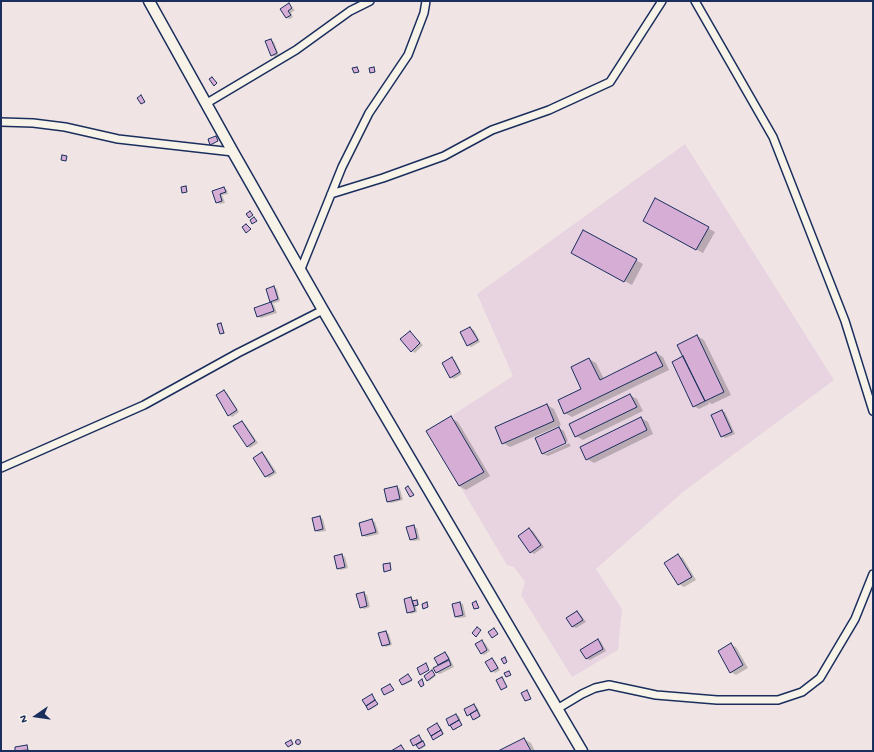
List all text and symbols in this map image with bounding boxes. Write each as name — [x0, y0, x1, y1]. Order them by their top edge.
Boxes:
north arrow — [16, 696, 56, 736]
text: N — [18, 714, 31, 724]

